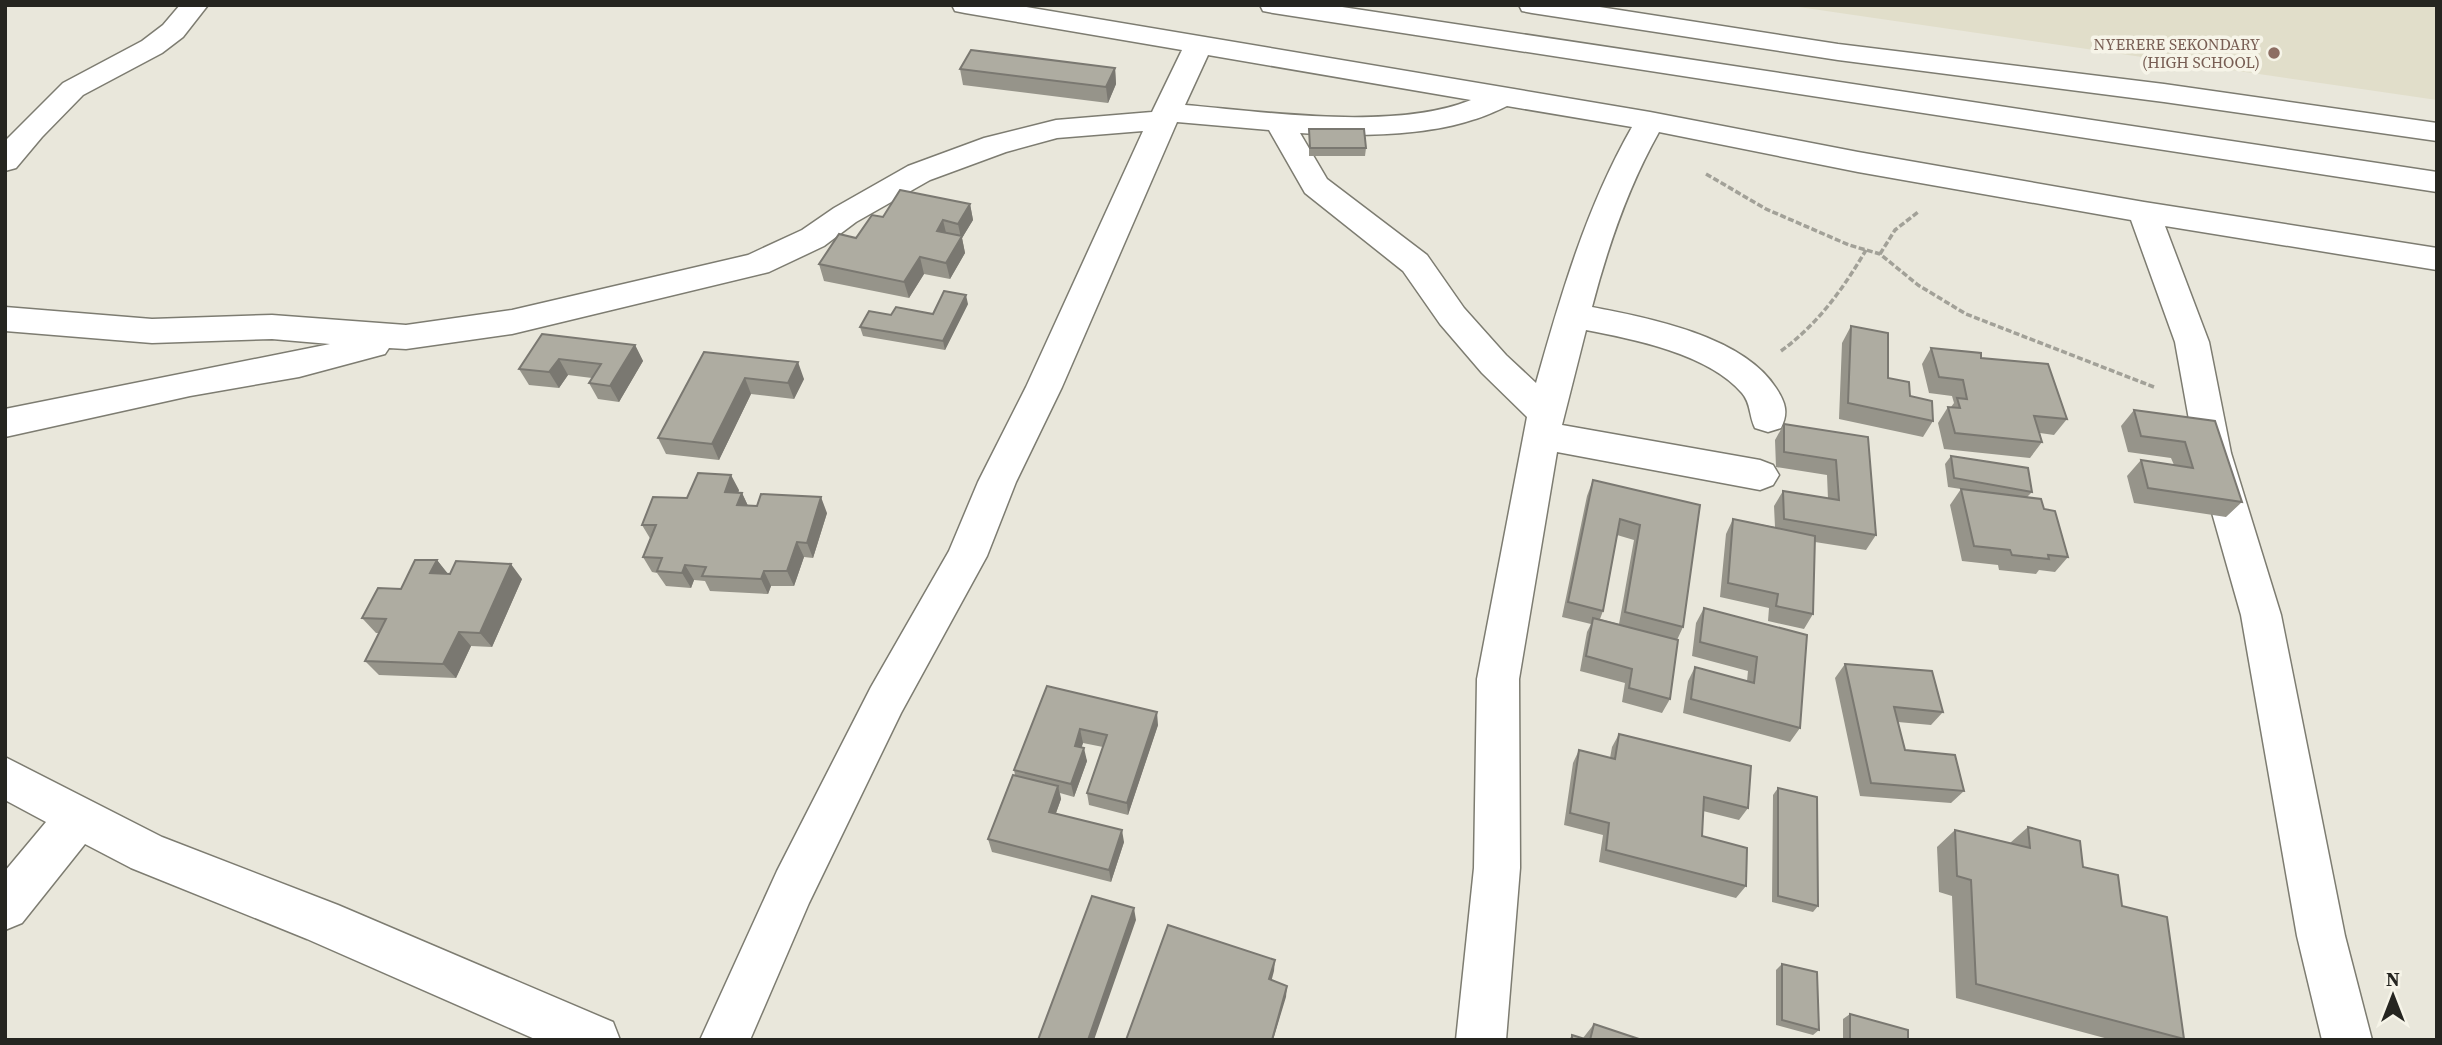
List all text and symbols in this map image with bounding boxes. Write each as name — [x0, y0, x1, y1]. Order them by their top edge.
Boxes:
place label: NYERERE SEKONDARY (HIGH SCHOOL) — [2094, 33, 2260, 73]
marker: NYERERE SEKONDARY (HIGH SCHOOL) — [2266, 45, 2282, 61]
north arrow — [2358, 961, 2428, 1031]
text: N — [2386, 966, 2400, 992]

